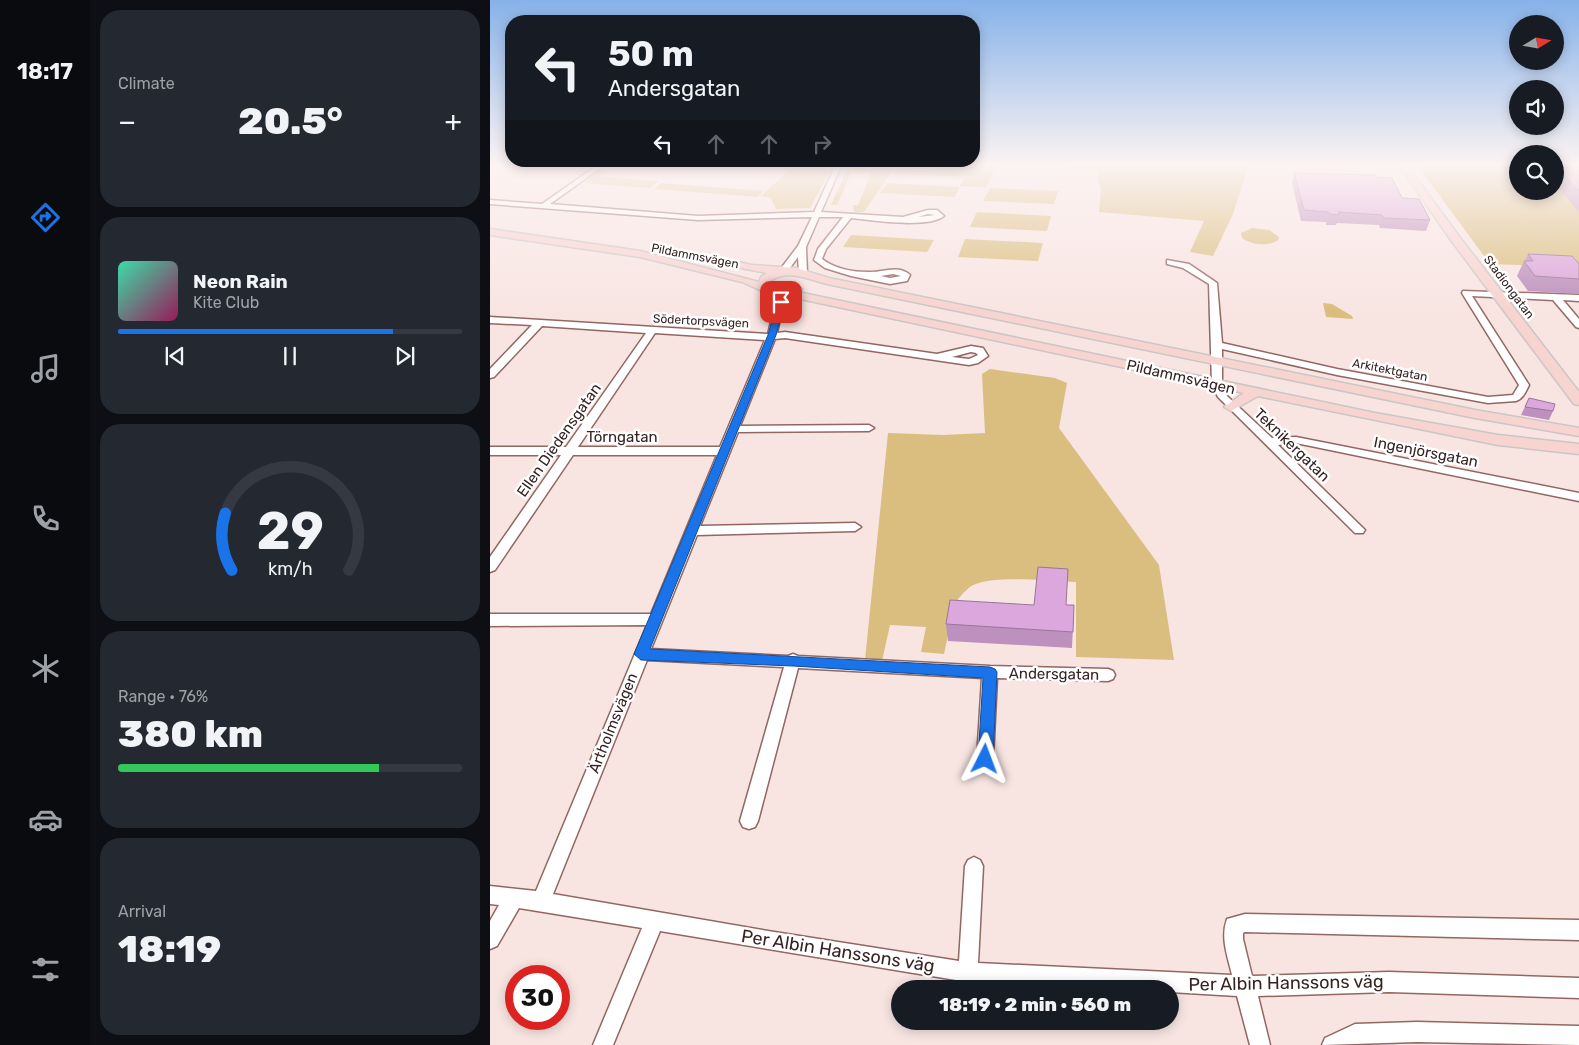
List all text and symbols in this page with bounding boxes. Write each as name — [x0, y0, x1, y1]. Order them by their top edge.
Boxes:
north arrow — [1509, 15, 1564, 70]
map controls — [1509, 15, 1564, 200]
text: 50 m — [608, 33, 694, 75]
icon: left — [525, 35, 590, 100]
text: 18:17 — [17, 58, 73, 85]
text: Climate — [118, 74, 175, 93]
text: Andersgatan — [608, 75, 740, 102]
button: sound — [1509, 80, 1564, 135]
text: 20.5° — [238, 98, 343, 144]
text: − — [118, 105, 136, 138]
text: + — [445, 105, 462, 138]
icon: left — [649, 130, 677, 158]
icon: ahead — [702, 130, 730, 158]
icon: ahead — [755, 130, 783, 158]
icon: right — [808, 130, 836, 158]
button: search — [1509, 145, 1564, 200]
icon: directions — [28, 200, 63, 235]
street label: Pildammsvägen — [650, 241, 740, 271]
street label: Stadiongatan — [1481, 253, 1537, 321]
text: Neon Rain — [193, 270, 288, 293]
pin — [760, 281, 802, 323]
icon: arrive — [767, 288, 795, 316]
text: Kite Club — [193, 293, 259, 312]
street label: Södertorpsvägen — [653, 311, 749, 331]
icon: previous — [161, 342, 189, 370]
icon: pause — [276, 342, 304, 370]
icon: next — [391, 342, 419, 370]
icon: music — [28, 351, 63, 386]
street label: Pildammsvägen — [1125, 356, 1237, 398]
street label: Arkitektgatan — [1351, 356, 1429, 384]
street label: Ellen Diedensgatan — [513, 380, 605, 500]
street label: Teknikergatan — [1251, 405, 1333, 485]
street label: Törngatan — [586, 428, 658, 446]
street label: Ingenjörsgatan — [1372, 433, 1480, 471]
text: 29 — [256, 500, 324, 562]
icon: phone — [28, 501, 63, 536]
text: km/h — [268, 558, 312, 579]
icon: climate — [28, 651, 63, 686]
street label: Andersgatan — [1009, 664, 1099, 684]
street label: Ärtholmsvägen — [585, 670, 641, 776]
text: Range · 76% — [118, 687, 208, 706]
text: 380 km — [118, 711, 263, 757]
position arrow — [958, 732, 1010, 784]
icon: car — [28, 802, 63, 837]
text: Arrival — [118, 902, 166, 921]
street label: Per Albin Hanssons väg — [740, 925, 936, 977]
text: 18:19 — [118, 926, 221, 972]
icon: filters — [28, 952, 63, 987]
speed limit sign: 30 — [505, 965, 570, 1030]
street label: Per Albin Hanssons väg — [1188, 970, 1384, 996]
text: 18:19 · 2 min · 560 m — [939, 993, 1131, 1016]

